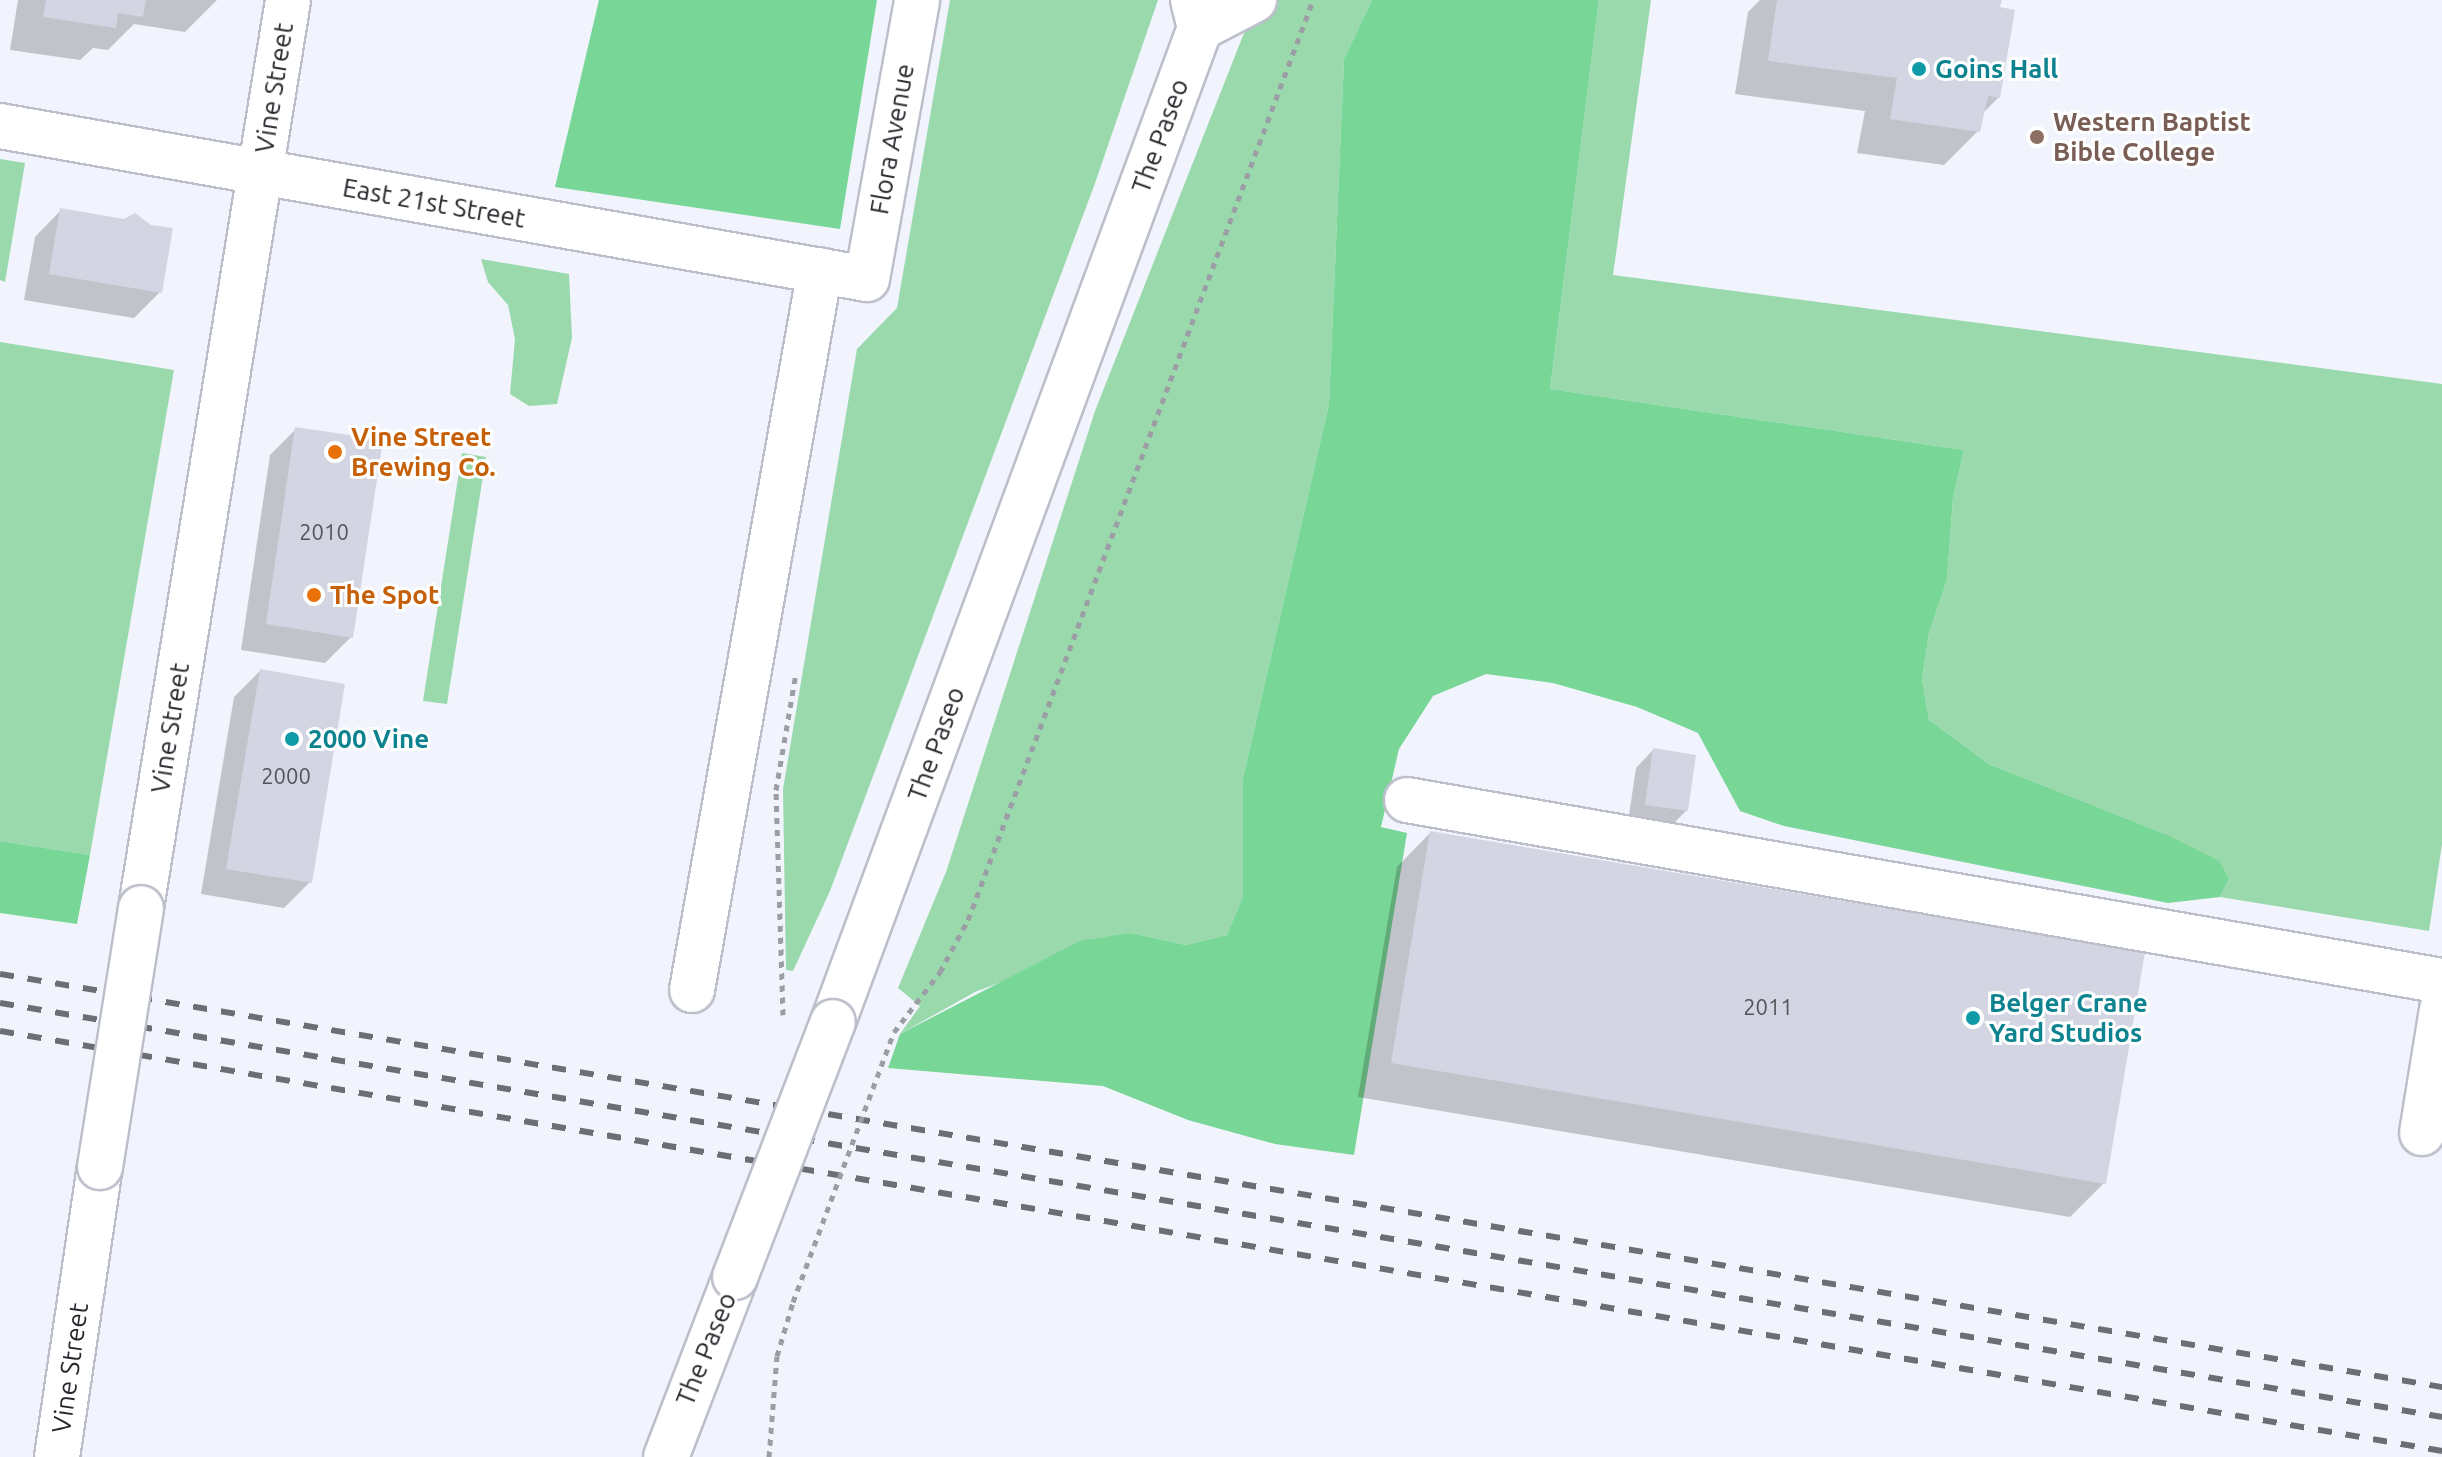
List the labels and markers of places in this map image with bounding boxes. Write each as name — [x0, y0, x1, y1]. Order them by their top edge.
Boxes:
place label: Goins Hall — [1935, 53, 2058, 85]
marker: Goins Hall — [1910, 60, 1928, 78]
place label: Western Baptist Bible College — [2053, 106, 2251, 168]
marker: Western Baptist Bible College — [2028, 128, 2046, 146]
place label: Vine Street Brewing Co. — [351, 421, 496, 482]
marker: Vine Street Brewing Co. — [326, 443, 344, 461]
place label: The Spot — [330, 579, 439, 611]
marker: The Spot — [305, 586, 323, 604]
place label: 2000 Vine — [308, 723, 429, 755]
marker: 2000 Vine — [283, 730, 301, 748]
place label: Belger Crane Yard Studios — [1989, 987, 2148, 1048]
marker: Belger Crane Yard Studios — [1964, 1009, 1982, 1027]

